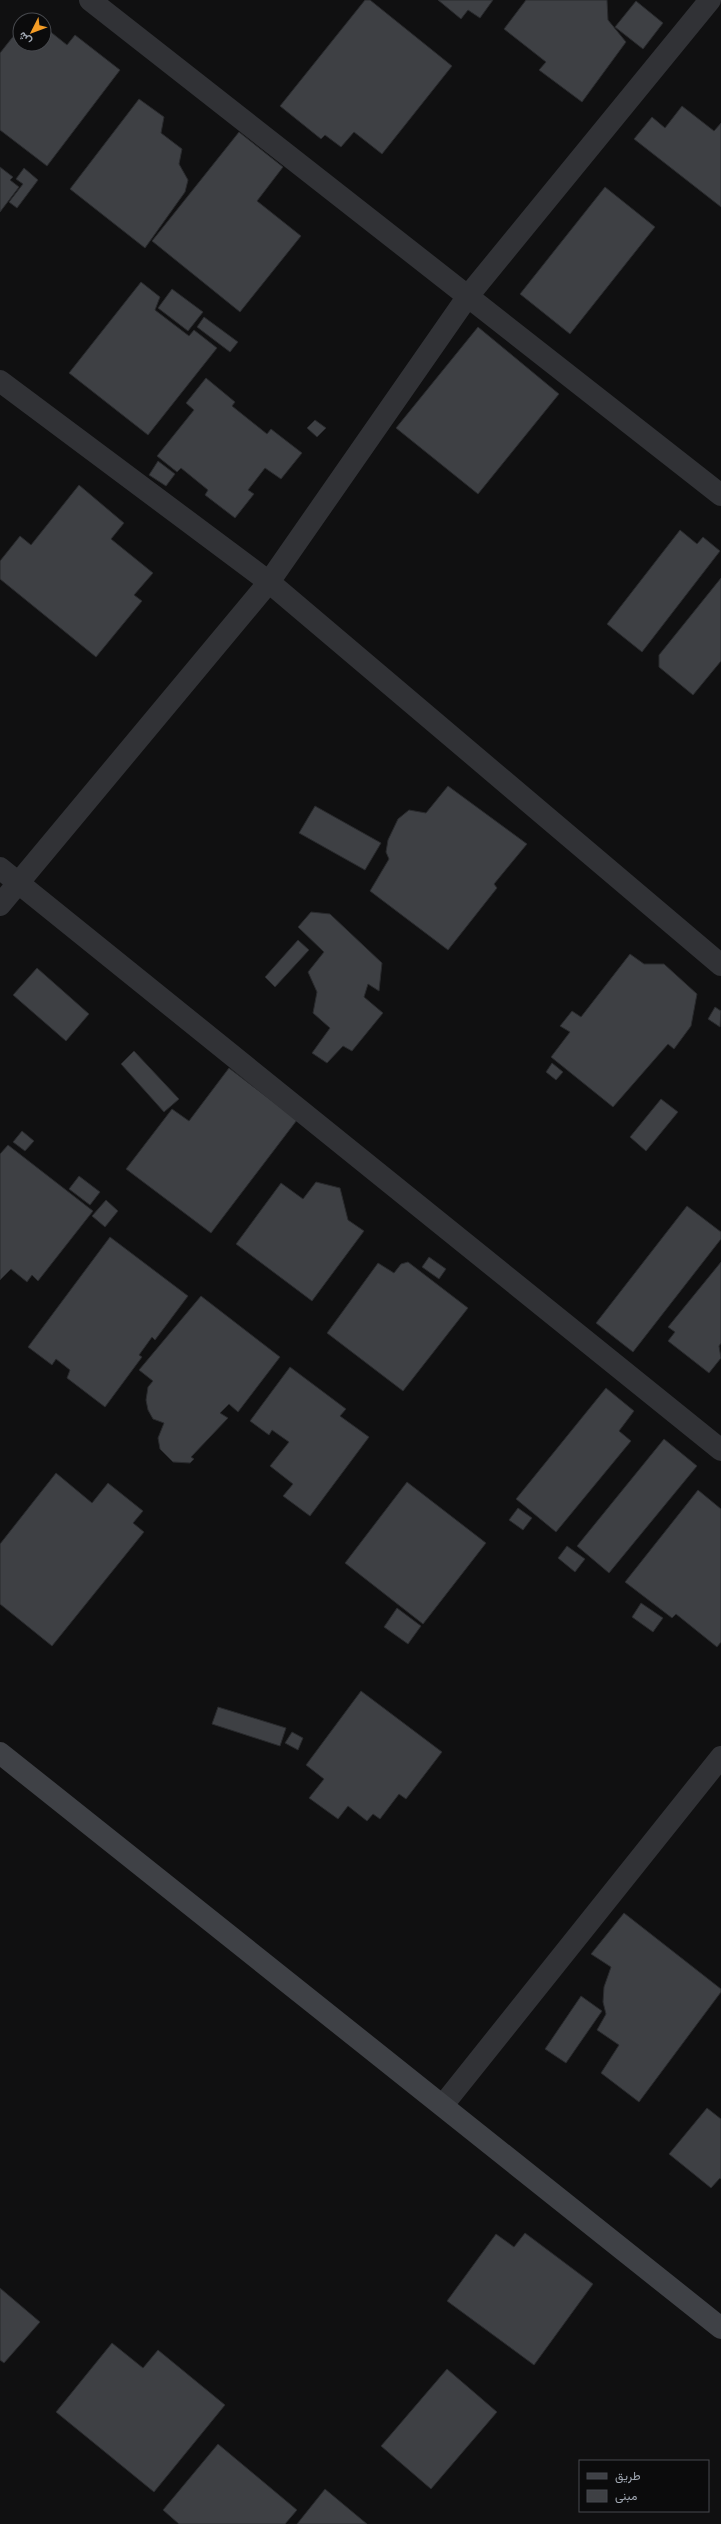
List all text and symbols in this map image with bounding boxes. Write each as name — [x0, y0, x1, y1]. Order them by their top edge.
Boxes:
north arrow — [12, 12, 52, 52]
text: ش — [14, 29, 34, 49]
legend — [579, 2460, 709, 2512]
text: طريق — [615, 2467, 641, 2484]
text: مبنى — [615, 2487, 637, 2504]

